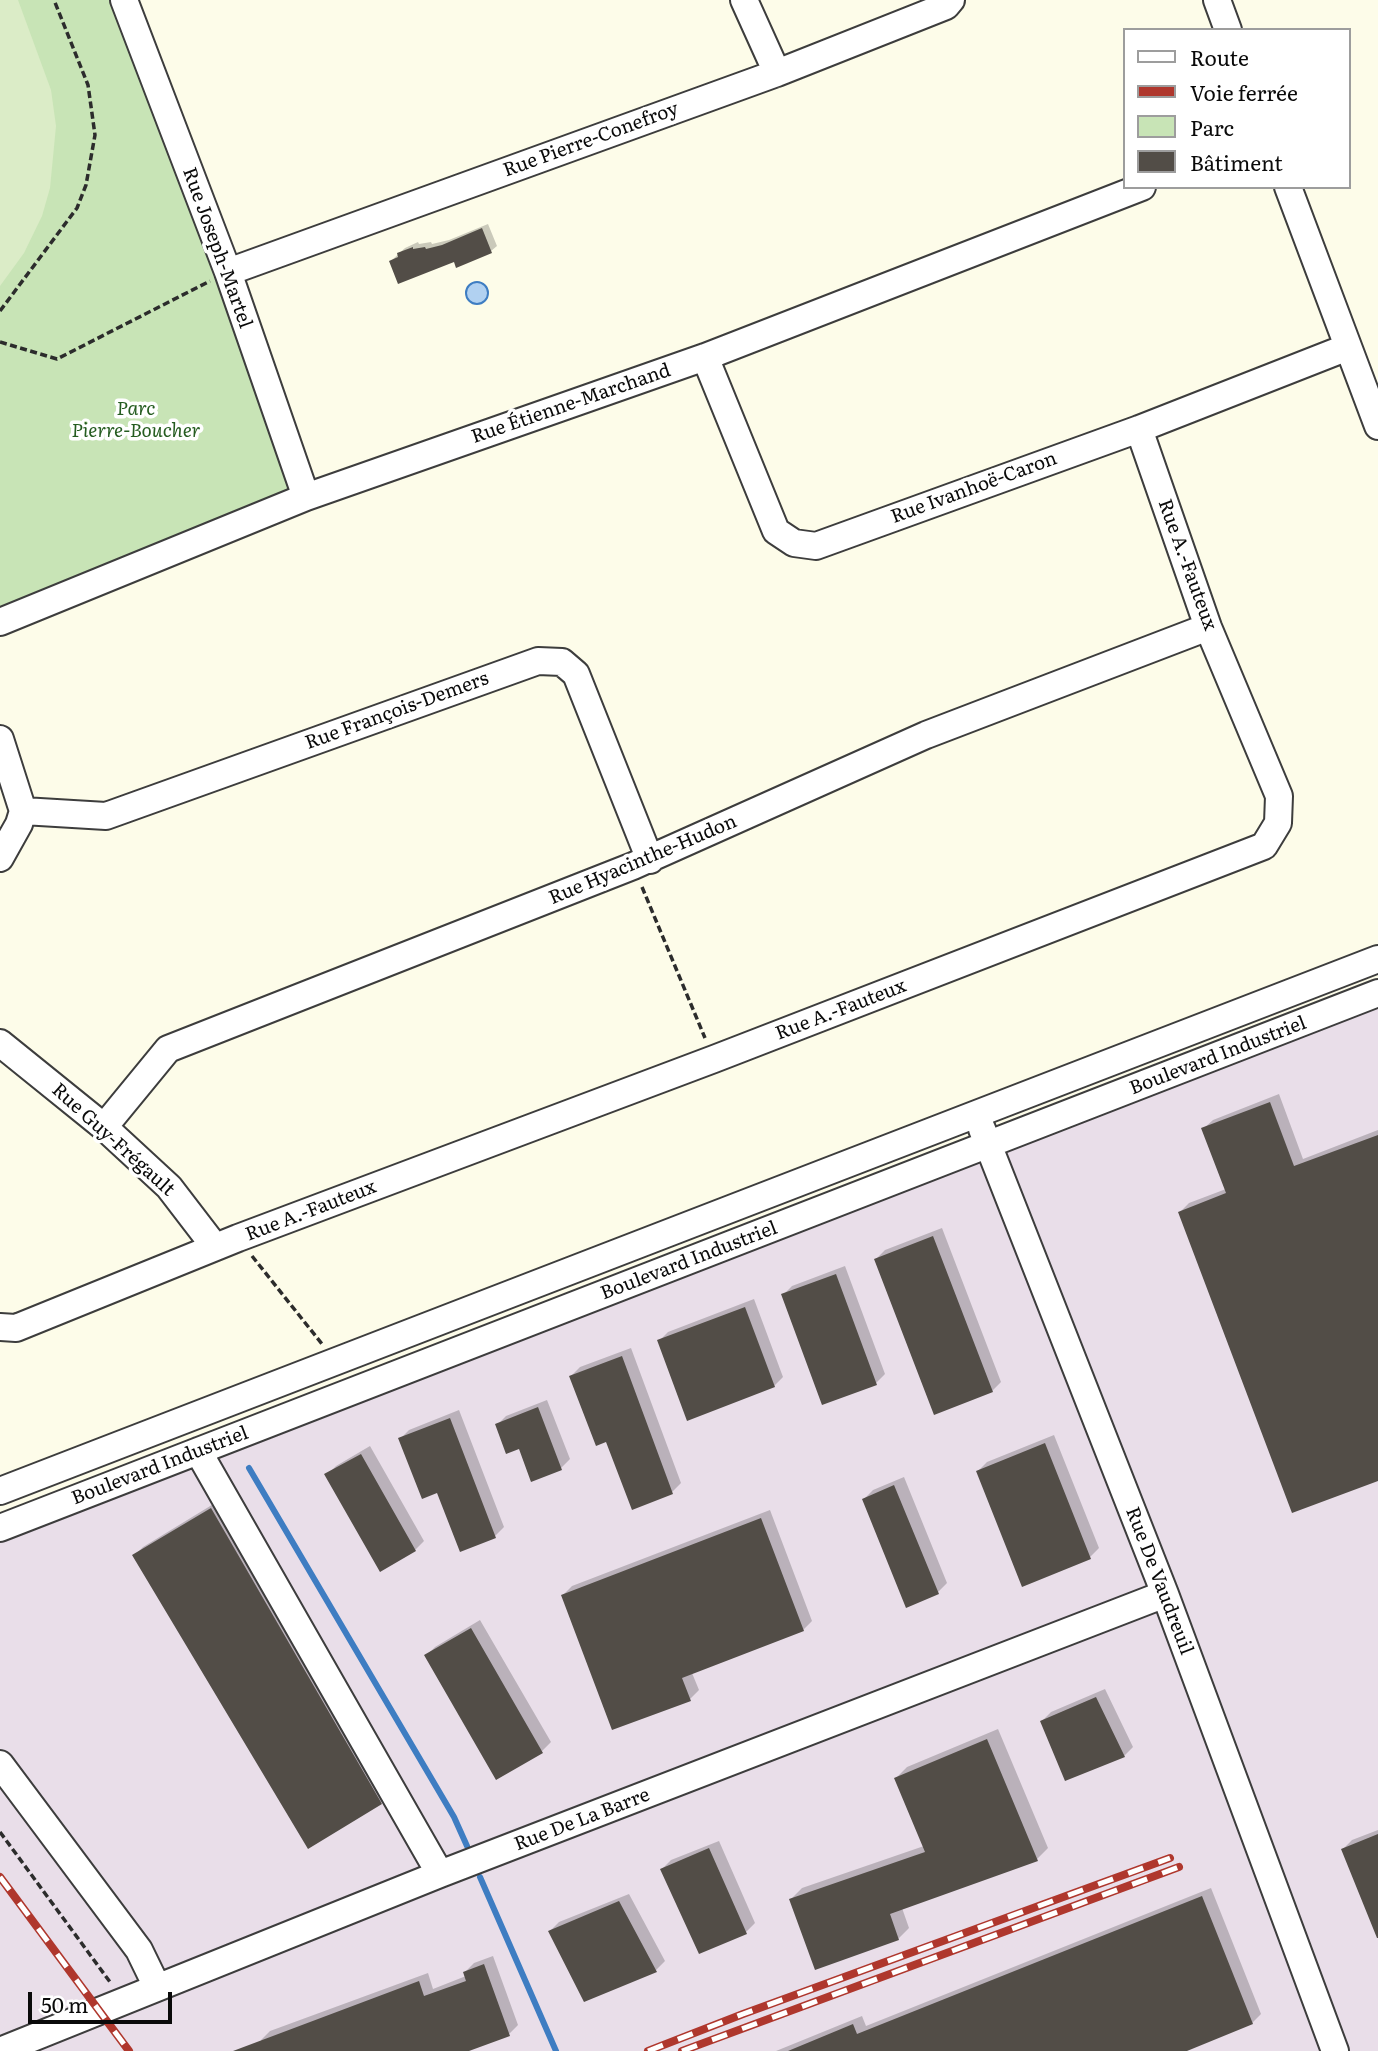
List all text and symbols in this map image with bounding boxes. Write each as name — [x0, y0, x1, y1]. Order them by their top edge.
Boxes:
legend — [1122, 28, 1350, 189]
text: Route — [1190, 41, 1249, 72]
text: Voie ferrée — [1190, 76, 1298, 107]
street label: Rue Pierre-Conefroy — [500, 98, 682, 182]
text: Parc — [1190, 111, 1234, 142]
text: Bâtiment — [1190, 146, 1283, 177]
street label: Rue Joseph-Martel — [177, 164, 257, 332]
street label: Rue Étienne-Marchand — [468, 359, 674, 449]
park label: Parc Pierre-Boucher — [71, 398, 201, 442]
street label: Rue Ivanhoë-Caron — [888, 447, 1060, 529]
street label: Rue A.-Fauteux — [1153, 496, 1221, 634]
street label: Rue François-Demers — [302, 667, 492, 755]
street label: Rue Hyacinthe-Hudon — [546, 810, 740, 910]
street label: Rue A.-Fauteux — [772, 975, 910, 1045]
street label: Boulevard Industriel — [1127, 1012, 1309, 1100]
street label: Rue Guy-Frégault — [47, 1079, 179, 1201]
street label: Rue A.-Fauteux — [242, 1176, 380, 1246]
street label: Boulevard Industriel — [598, 1217, 780, 1305]
street label: Boulevard Industriel — [69, 1422, 251, 1510]
street label: Rue De Vaudreuil — [1120, 1504, 1198, 1658]
street label: Rue De La Barre — [511, 1784, 653, 1856]
scale bar — [32, 1978, 175, 2022]
text: 50 m — [41, 1988, 88, 2019]

